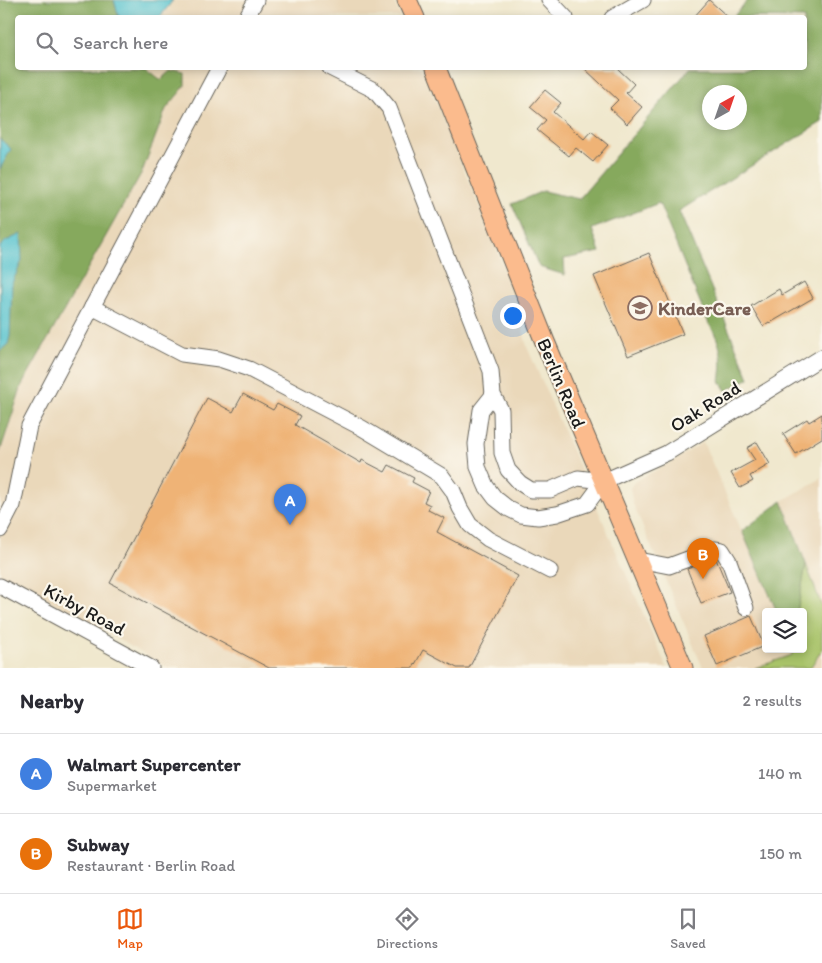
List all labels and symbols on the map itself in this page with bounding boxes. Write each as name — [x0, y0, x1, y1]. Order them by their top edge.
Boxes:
north arrow — [702, 85, 747, 130]
school or university icon: KinderCare — [627, 295, 653, 321]
place label: KinderCare — [658, 297, 751, 320]
your location — [500, 303, 526, 329]
street label: Berlin Road — [532, 335, 591, 432]
street label: Oak Road — [666, 376, 745, 437]
pin: A — [274, 484, 306, 525]
pin: B — [687, 538, 719, 579]
street label: Kirby Road — [40, 578, 130, 641]

